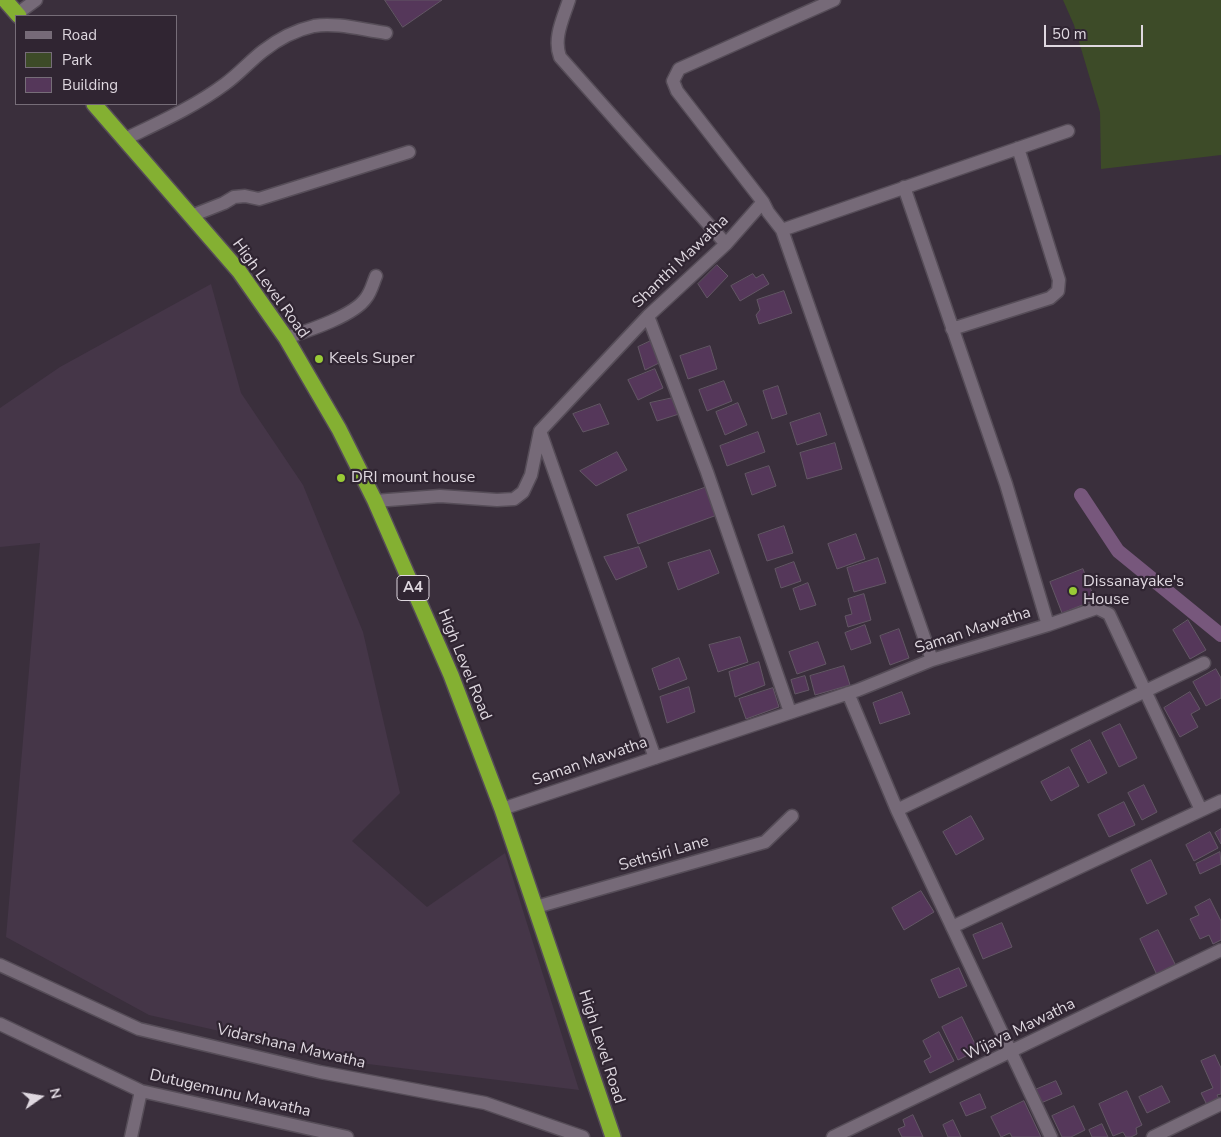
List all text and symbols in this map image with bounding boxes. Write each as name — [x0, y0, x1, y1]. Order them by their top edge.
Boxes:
legend — [15, 15, 178, 105]
scale bar — [1046, 15, 1145, 47]
text: 50 m — [1052, 24, 1087, 44]
text: Road — [62, 25, 97, 45]
text: Park — [62, 50, 92, 70]
text: Building — [62, 75, 118, 95]
street label: Shanthi Mawatha — [629, 211, 733, 313]
street label: High Level Road — [227, 236, 313, 342]
place label: Keels Super — [329, 349, 415, 369]
marker: Keels Super — [313, 353, 325, 365]
place label: DRI mount house — [351, 468, 475, 488]
marker: DRI mount house — [335, 472, 347, 484]
place label: Dissanayake's House — [1083, 572, 1184, 610]
road number: A4 — [397, 576, 429, 600]
marker: Dissanayake's House — [1067, 585, 1079, 597]
street label: Saman Mawatha — [913, 603, 1033, 659]
street label: High Level Road — [433, 607, 495, 723]
street label: Saman Mawatha — [530, 733, 650, 791]
street label: Sethsiri Lane — [617, 832, 711, 876]
street label: High Level Road — [574, 988, 628, 1106]
street label: Wijaya Mawatha — [961, 995, 1079, 1065]
street label: Vidarshana Mawatha — [215, 1021, 367, 1073]
street label: Dutugemunu Mawatha — [147, 1066, 313, 1122]
north arrow — [15, 1072, 65, 1122]
text: N — [45, 1086, 66, 1101]

